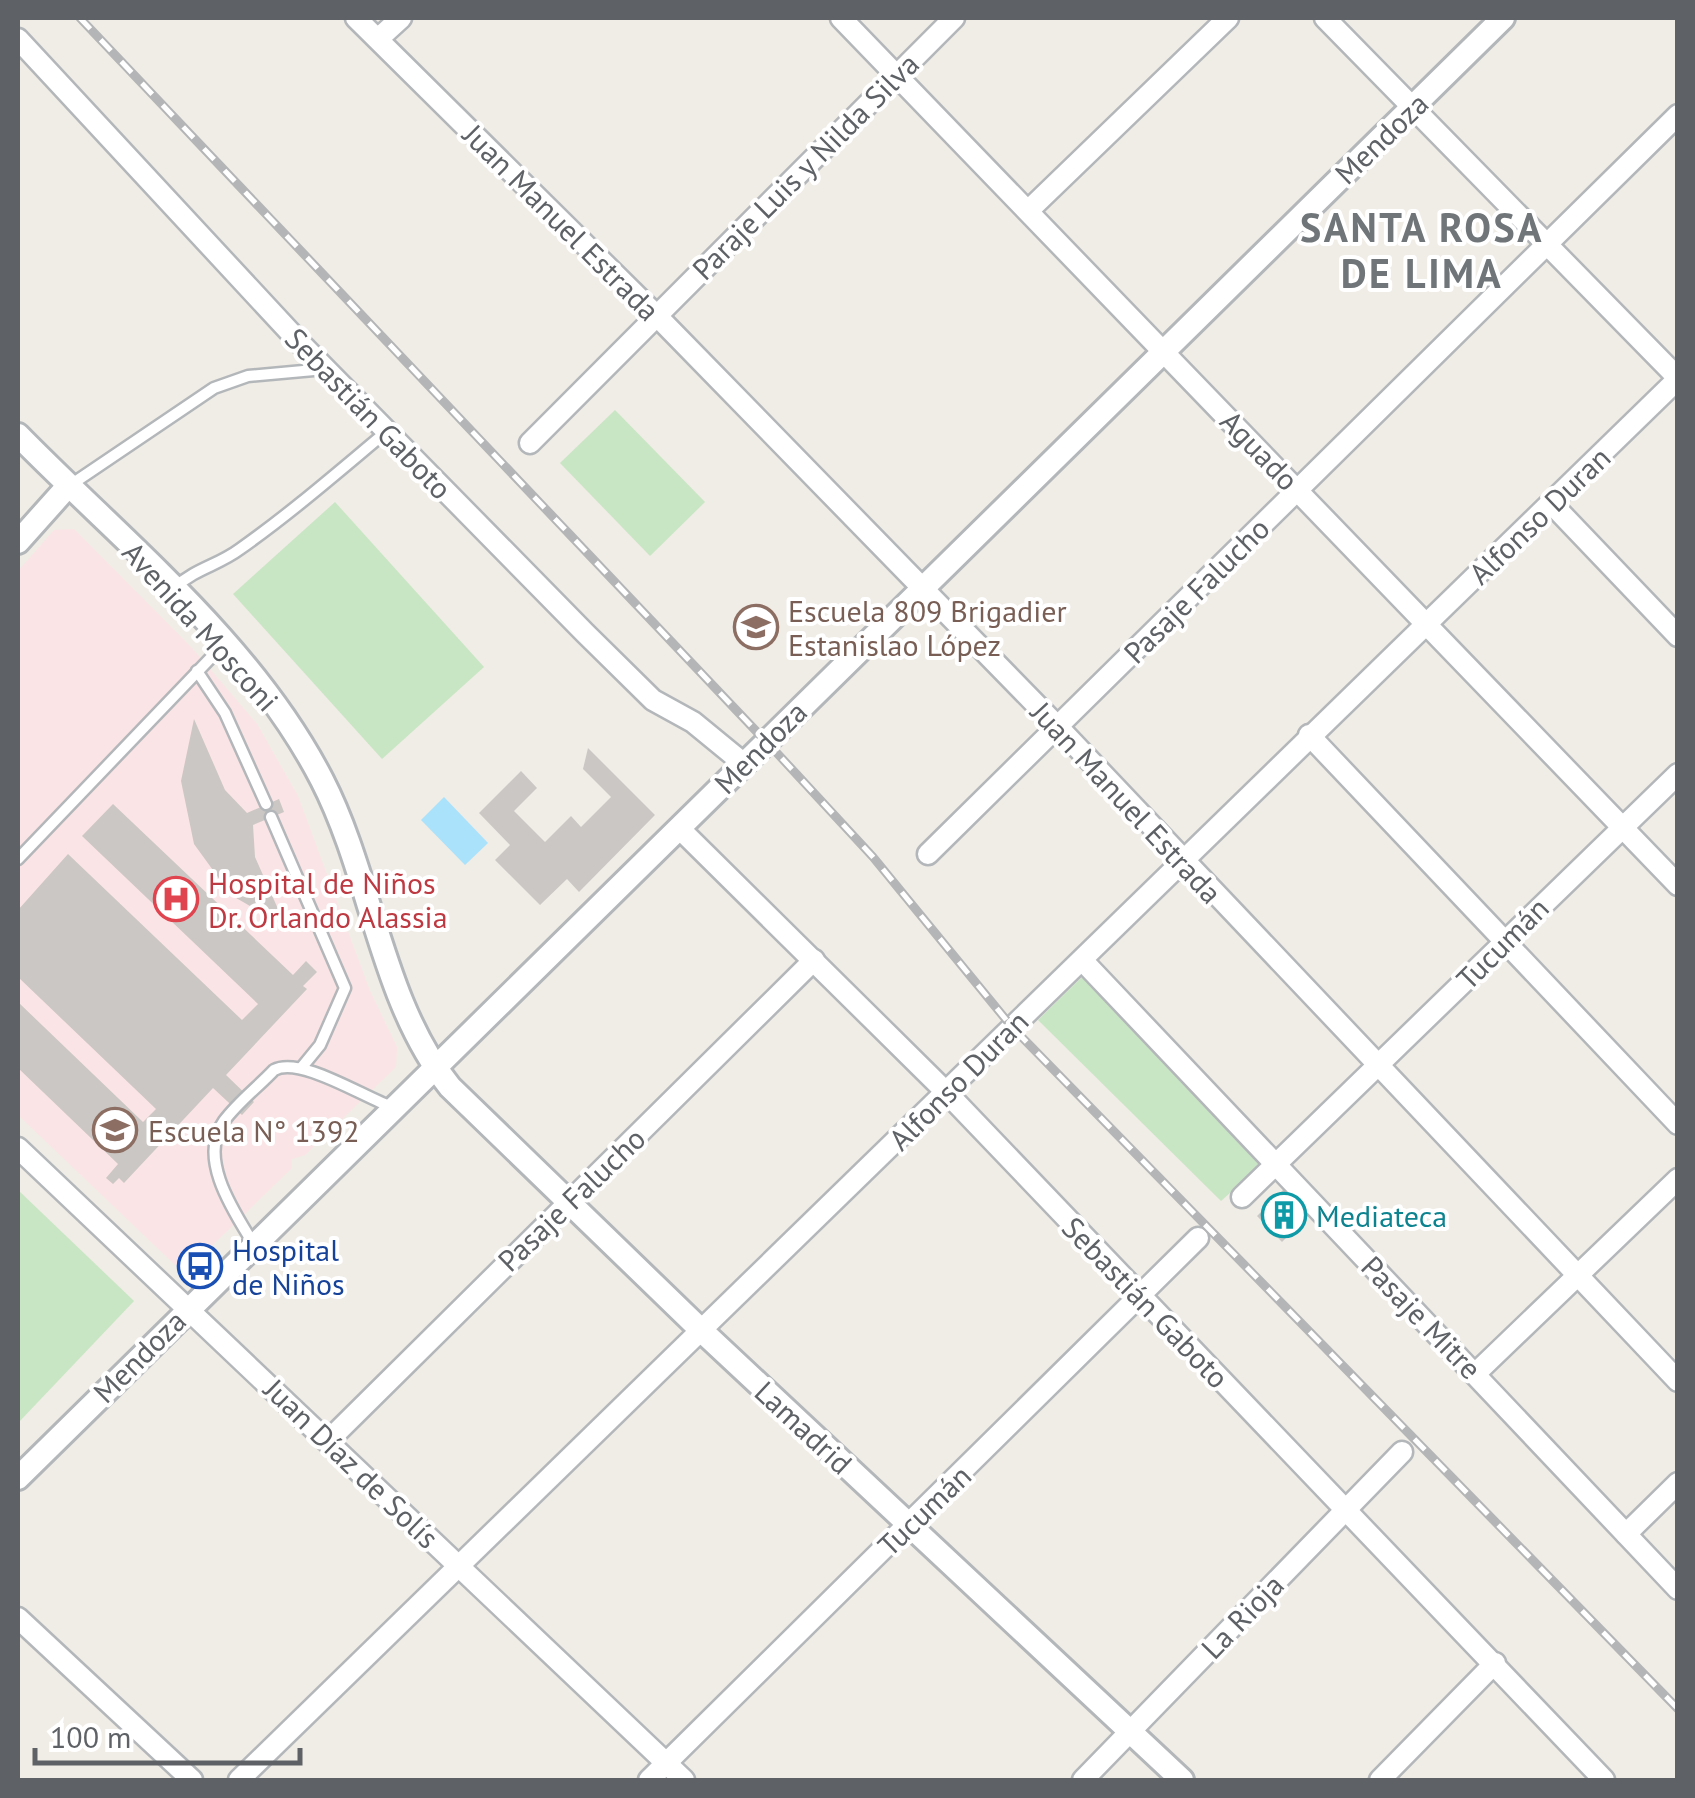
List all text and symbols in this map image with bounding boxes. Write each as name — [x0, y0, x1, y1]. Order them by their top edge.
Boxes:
street label: Paraje Luis y Nilda Silva — [683, 44, 927, 288]
street label: Mendoza — [1326, 84, 1436, 192]
street label: Juan Manuel Estrada — [454, 114, 669, 329]
district label: SANTA ROSA DE LIMA — [1300, 201, 1544, 299]
street label: Sebastián Gaboto — [277, 319, 461, 507]
street label: Aguado — [1212, 402, 1308, 498]
street label: Alfonso Duran — [1460, 438, 1618, 592]
street label: Pasaje Falucho — [1115, 509, 1277, 671]
street label: Avenida Mosconi — [115, 533, 287, 719]
place label: Escuela 809 Brigadier Estanislao López — [788, 591, 1067, 664]
school or university icon: Escuela 809 Brigadier Estanislao López — [733, 604, 779, 650]
street label: Juan Manuel Estrada — [1022, 691, 1231, 911]
street label: Mendoza — [705, 692, 815, 802]
place label: Hospital de Niños Dr. Orlando Alassia — [208, 863, 448, 936]
hospital icon: Hospital de Niños Dr. Orlando Alassia — [153, 876, 199, 922]
street label: Tucumán — [1448, 889, 1556, 997]
street label: Alfonso Duran — [880, 1002, 1036, 1158]
school or university icon: Escuela N° 1392 — [92, 1107, 138, 1153]
place label: Escuela N° 1392 — [148, 1111, 360, 1150]
street label: Pasaje Falucho — [489, 1119, 653, 1279]
building icon: Mediateca — [1261, 1192, 1307, 1238]
place label: Mediateca — [1316, 1196, 1447, 1235]
street label: Sebastián Gaboto — [1054, 1208, 1238, 1396]
place label: Hospital de Niños — [232, 1230, 345, 1303]
bus stop icon: Hospital de Niños — [177, 1243, 223, 1289]
street label: Pasaje Mitre — [1354, 1247, 1490, 1387]
street label: Mendoza — [84, 1301, 194, 1411]
street label: Juan Díaz de Solís — [255, 1368, 448, 1556]
street label: Lamadrid — [747, 1372, 861, 1482]
street label: Tucumán — [869, 1456, 979, 1564]
street label: La Rioja — [1192, 1566, 1292, 1666]
scale bar — [35, 1703, 300, 1765]
text: 100 m — [50, 1717, 131, 1756]

